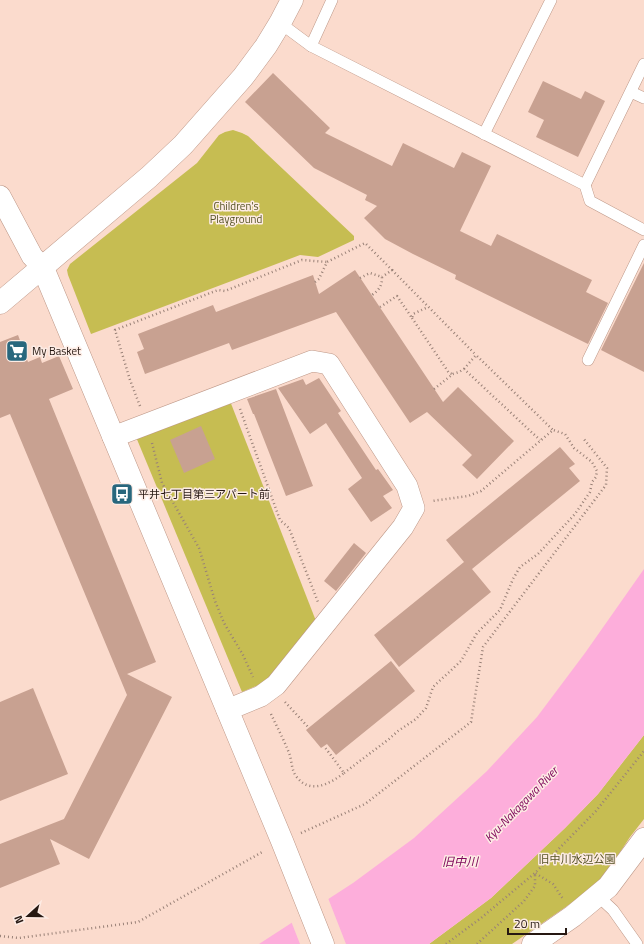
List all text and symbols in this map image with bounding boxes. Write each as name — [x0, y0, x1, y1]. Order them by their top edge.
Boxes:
park label: Children's Playground — [210, 198, 262, 227]
supermarket icon: My Basket — [4, 338, 30, 364]
place label: My Basket — [32, 343, 81, 359]
bus stop icon: 平井七丁目第三アパート前 — [109, 481, 135, 507]
place label: 平井七丁目第三アパート前 — [138, 486, 270, 502]
water label: Kyu-Nakagawa River — [480, 760, 564, 846]
park label: 旧中川水辺公園 — [539, 851, 616, 867]
water label: 旧中川 — [442, 852, 480, 871]
north arrow — [8, 896, 48, 936]
scale bar — [508, 910, 566, 936]
text: N — [10, 913, 27, 926]
text: 20 m — [514, 914, 540, 933]

